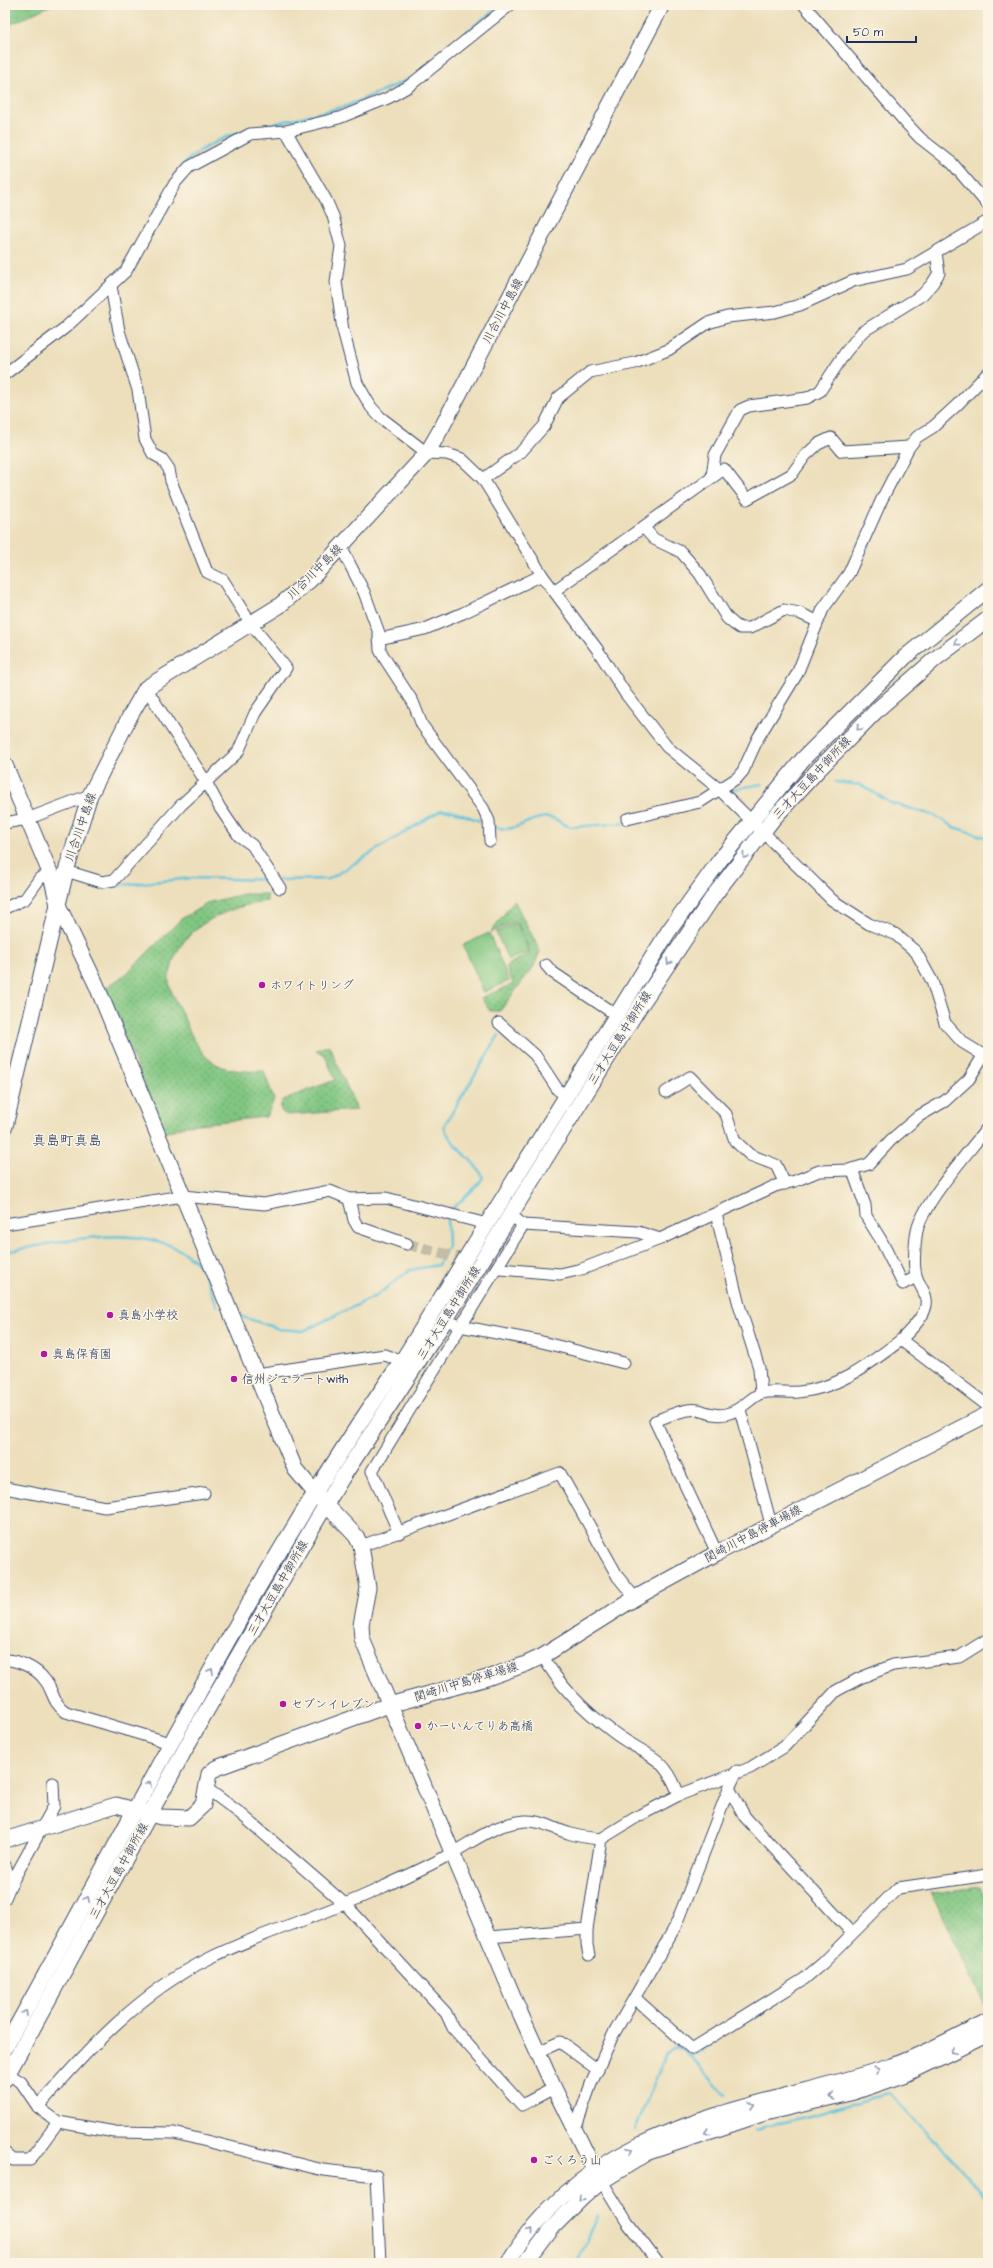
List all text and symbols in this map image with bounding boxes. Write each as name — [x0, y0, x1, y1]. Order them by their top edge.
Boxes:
scale bar — [847, 18, 916, 44]
text: 50 m — [853, 24, 884, 41]
street label: 川合川中島線 — [479, 275, 527, 347]
street label: 川合川中島線 — [284, 541, 346, 603]
one-way arrow — [954, 638, 961, 645]
one-way arrow — [856, 723, 864, 731]
street label: 三才大豆島中御所線 — [769, 733, 855, 823]
street label: 川合川中島線 — [61, 790, 101, 864]
one-way arrow — [742, 852, 749, 859]
one-way arrow — [666, 958, 674, 965]
place label: ホワイトリング — [270, 977, 354, 994]
marker: ホワイトリング — [257, 980, 267, 990]
street label: 三才大豆島中御所線 — [584, 988, 656, 1088]
district label: 真島町真島 — [32, 1131, 102, 1151]
street label: 三才大豆島中御所線 — [413, 1263, 485, 1363]
place label: 真島小学校 — [118, 1307, 178, 1324]
marker: 真島小学校 — [105, 1310, 115, 1320]
place label: 真島保育園 — [52, 1346, 112, 1363]
marker: 真島保育園 — [39, 1349, 49, 1359]
place label: 信州ジェラートwith — [242, 1371, 348, 1388]
marker: 信州ジェラートwith — [229, 1374, 239, 1384]
street label: 関崎川中島停車場線 — [701, 1501, 805, 1567]
street label: 三才大豆島中御所線 — [244, 1537, 312, 1639]
street label: 関崎川中島停車場線 — [412, 1658, 520, 1706]
one-way arrow — [207, 1668, 214, 1675]
place label: セブンイレブン — [291, 1696, 375, 1713]
marker: セブンイレブン — [278, 1699, 288, 1709]
place label: かーいんてりあ高橋 — [426, 1718, 533, 1735]
marker: かーいんてりあ高橋 — [413, 1721, 423, 1731]
one-way arrow — [144, 1781, 151, 1789]
street label: 三才大豆島中御所線 — [85, 1820, 153, 1922]
one-way arrow — [82, 1896, 90, 1903]
one-way arrow — [20, 2010, 27, 2017]
one-way arrow — [950, 2046, 957, 2054]
one-way arrow — [873, 2066, 880, 2075]
one-way arrow — [829, 2092, 835, 2100]
one-way arrow — [749, 2102, 755, 2110]
one-way arrow — [704, 2127, 711, 2136]
one-way arrow — [626, 2147, 633, 2154]
place label: ごくろう山 — [542, 2152, 602, 2169]
marker: ごくろう山 — [529, 2155, 539, 2165]
one-way arrow — [578, 2194, 586, 2202]
one-way arrow — [525, 2228, 532, 2235]

